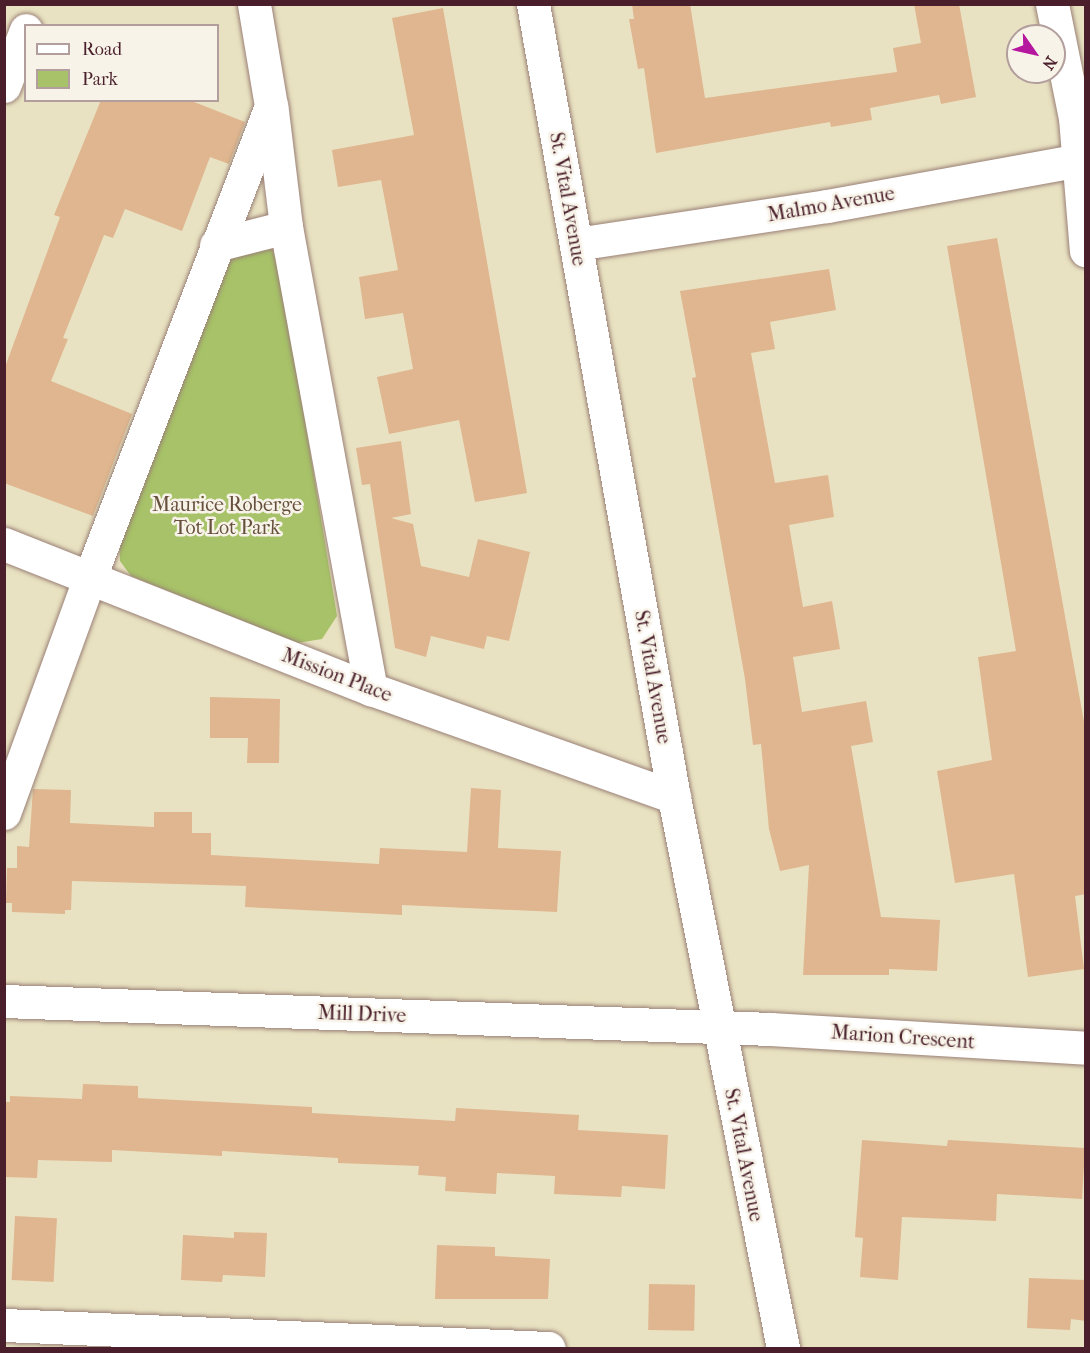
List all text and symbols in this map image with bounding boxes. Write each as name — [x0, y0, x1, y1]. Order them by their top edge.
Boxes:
legend — [24, 24, 219, 102]
north arrow — [1006, 24, 1066, 84]
text: Road — [82, 39, 122, 60]
text: N — [1038, 53, 1061, 74]
text: Park — [82, 69, 118, 90]
street label: St. Vital Avenue — [544, 130, 592, 268]
street label: Malmo Avenue — [766, 181, 896, 227]
park label: Maurice Roberge Tot Lot Park — [152, 493, 302, 540]
street label: St. Vital Avenue — [629, 608, 677, 746]
street label: Mission Place — [278, 643, 396, 707]
street label: Mill Drive — [317, 1000, 407, 1028]
street label: Marion Crescent — [830, 1020, 976, 1054]
street label: St. Vital Avenue — [719, 1086, 769, 1224]

